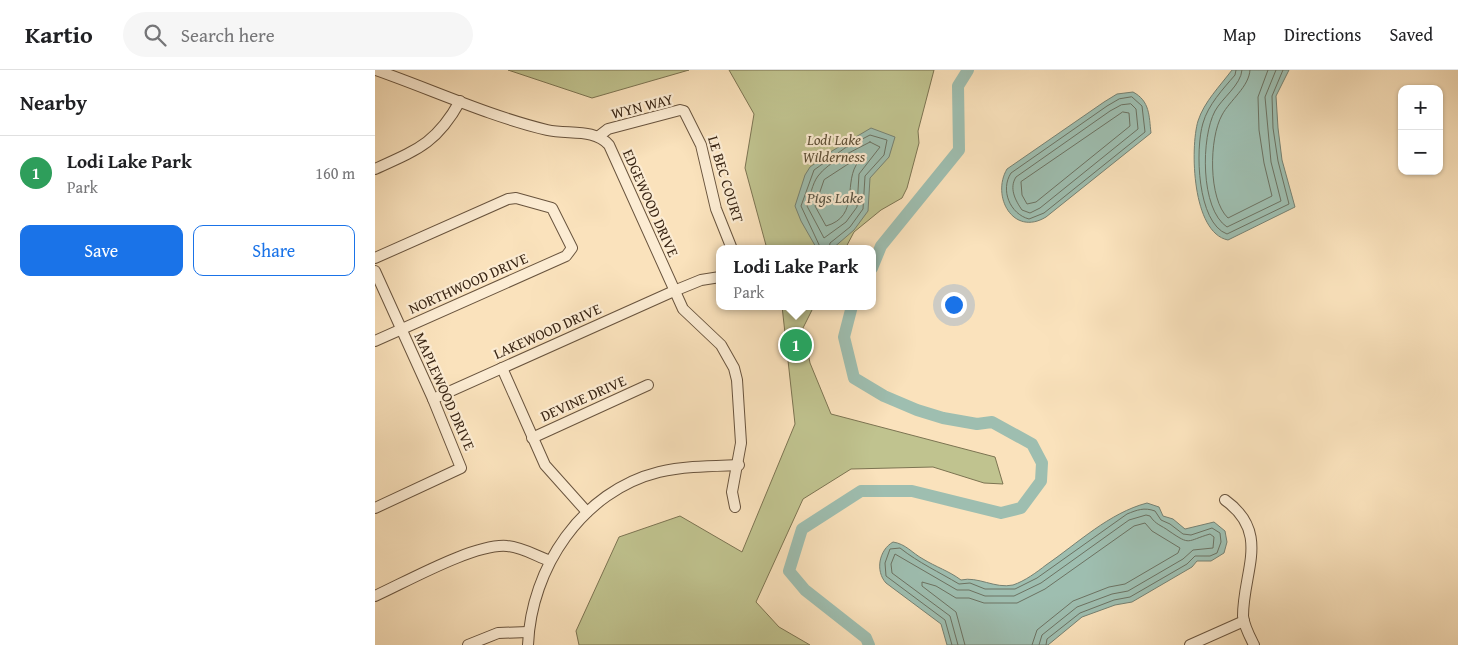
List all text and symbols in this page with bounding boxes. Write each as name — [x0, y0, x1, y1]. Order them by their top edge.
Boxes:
search box — [123, 12, 473, 57]
text: Kartio — [25, 17, 93, 52]
icon: search — [141, 21, 169, 49]
text: Search here — [181, 21, 275, 49]
text: Map — [1223, 21, 1256, 48]
text: Directions — [1284, 21, 1361, 48]
text: Saved — [1389, 21, 1433, 48]
map controls — [1398, 85, 1443, 175]
button: + — [1398, 85, 1443, 130]
text: Nearby — [20, 87, 87, 118]
street label: WYN WAY — [609, 88, 675, 124]
park label: Lodi Lake Wilderness — [803, 129, 866, 167]
button: − — [1398, 130, 1443, 175]
street label: LE BEC COURT — [703, 133, 749, 225]
street label: EDGEWOOD DRIVE — [618, 146, 684, 261]
text: Lodi Lake Park — [67, 147, 192, 175]
text: 1 — [32, 161, 40, 185]
text: 160 m — [315, 161, 355, 185]
text: Park — [67, 175, 98, 199]
water label: Pigs Lake — [806, 185, 864, 209]
button: Save — [20, 225, 183, 276]
button: Share — [193, 225, 355, 276]
popup — [716, 245, 876, 310]
street label: NORTHWOOD DRIVE — [405, 247, 531, 319]
text: Lodi Lake Park — [734, 252, 858, 280]
text: Park — [734, 280, 764, 304]
your location — [941, 292, 967, 318]
street label: LAKEWOOD DRIVE — [490, 298, 605, 364]
pin: 1 — [780, 326, 812, 364]
street label: MAPLEWOOD DRIVE — [410, 329, 481, 454]
street label: DEVINE DRIVE — [537, 370, 629, 426]

